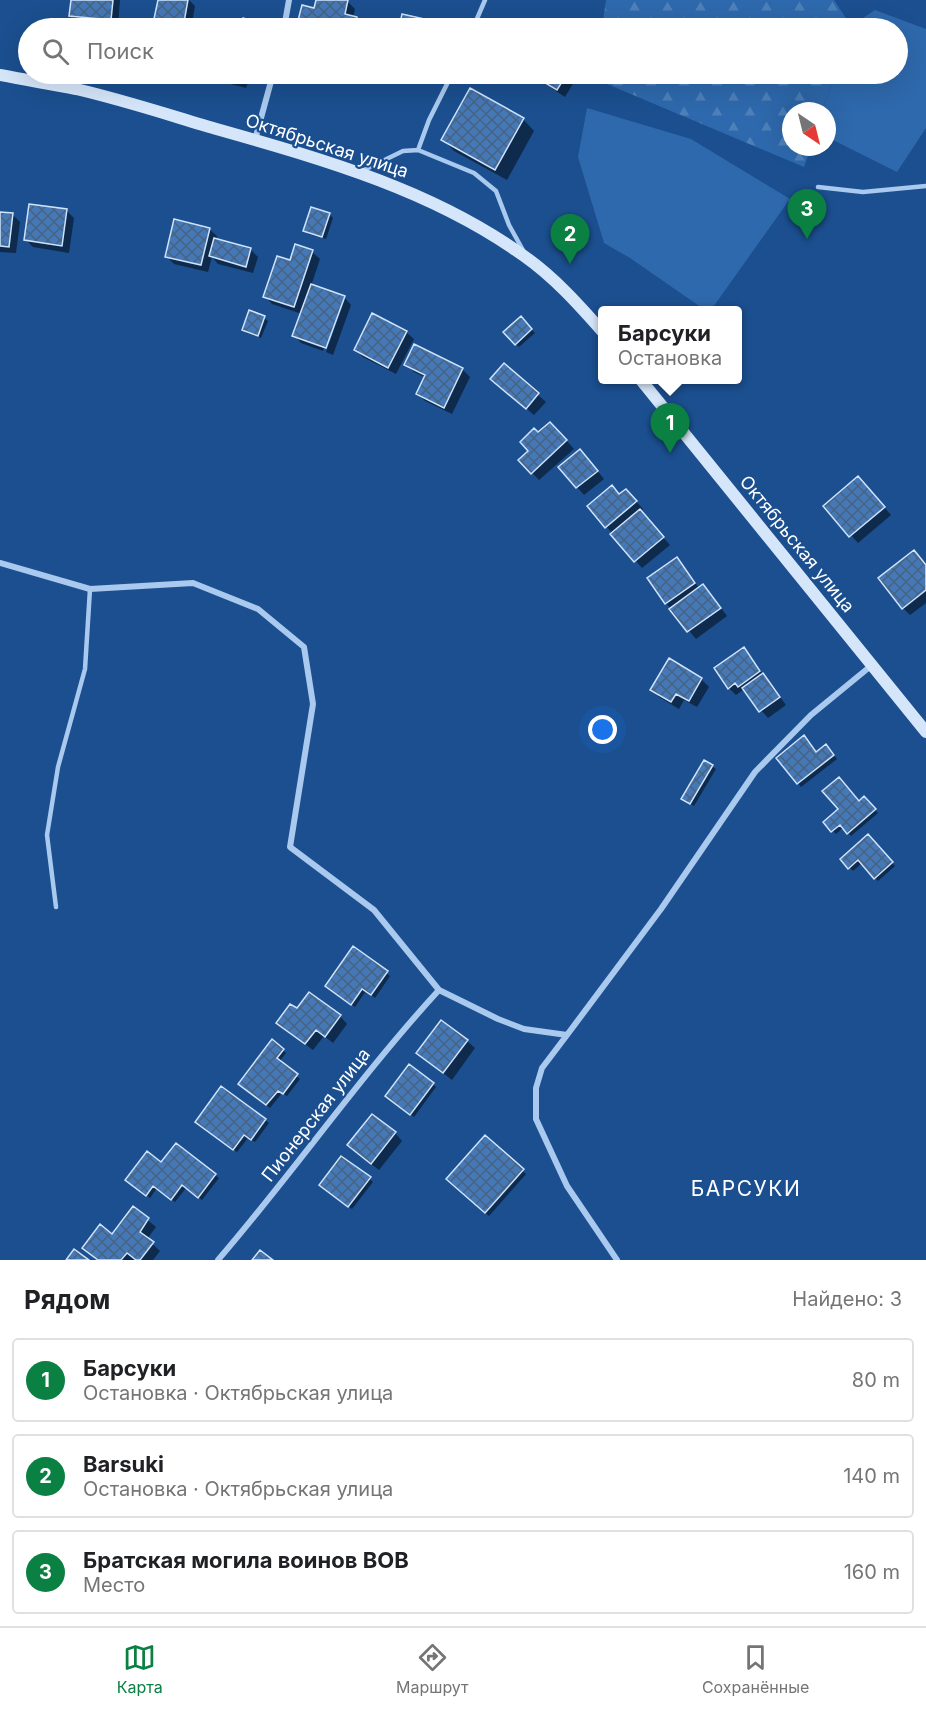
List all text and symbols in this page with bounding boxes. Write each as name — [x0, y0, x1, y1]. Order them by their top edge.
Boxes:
search box — [18, 18, 908, 84]
icon: search — [39, 35, 72, 68]
text: Поиск — [87, 38, 154, 64]
north arrow — [782, 102, 836, 156]
street label: Октябрьская улица — [243, 109, 411, 182]
pin: 3 — [788, 190, 826, 239]
pin: 2 — [550, 214, 590, 264]
popup — [598, 306, 742, 384]
text: Барсуки — [618, 320, 711, 346]
text: Остановка — [618, 346, 722, 370]
pin: 1 — [650, 404, 690, 453]
street label: Октябрьская улица — [736, 471, 859, 616]
your location — [588, 715, 617, 744]
street label: Пионерская улица — [257, 1044, 374, 1186]
district label: БАРСУКИ — [691, 1176, 801, 1201]
text: Рядом — [24, 1284, 110, 1315]
text: Найдено: 3 — [792, 1287, 902, 1311]
text: Барсуки — [83, 1355, 176, 1381]
text: 1 — [41, 1368, 50, 1392]
text: 80 m — [852, 1368, 900, 1392]
text: Остановка · Октябрьская улица — [83, 1381, 393, 1405]
text: Barsuki — [83, 1451, 164, 1477]
text: 2 — [39, 1464, 52, 1488]
text: 140 m — [843, 1464, 900, 1488]
text: Остановка · Октябрьская улица — [83, 1477, 393, 1501]
text: Братская могила воинов ВОВ — [83, 1547, 409, 1573]
text: 3 — [39, 1560, 52, 1584]
text: 160 m — [844, 1560, 900, 1584]
text: Место — [83, 1573, 145, 1597]
tab: Карта — [117, 1641, 163, 1697]
tab: Маршрут — [396, 1641, 469, 1697]
tab: Сохранённые — [702, 1641, 809, 1697]

